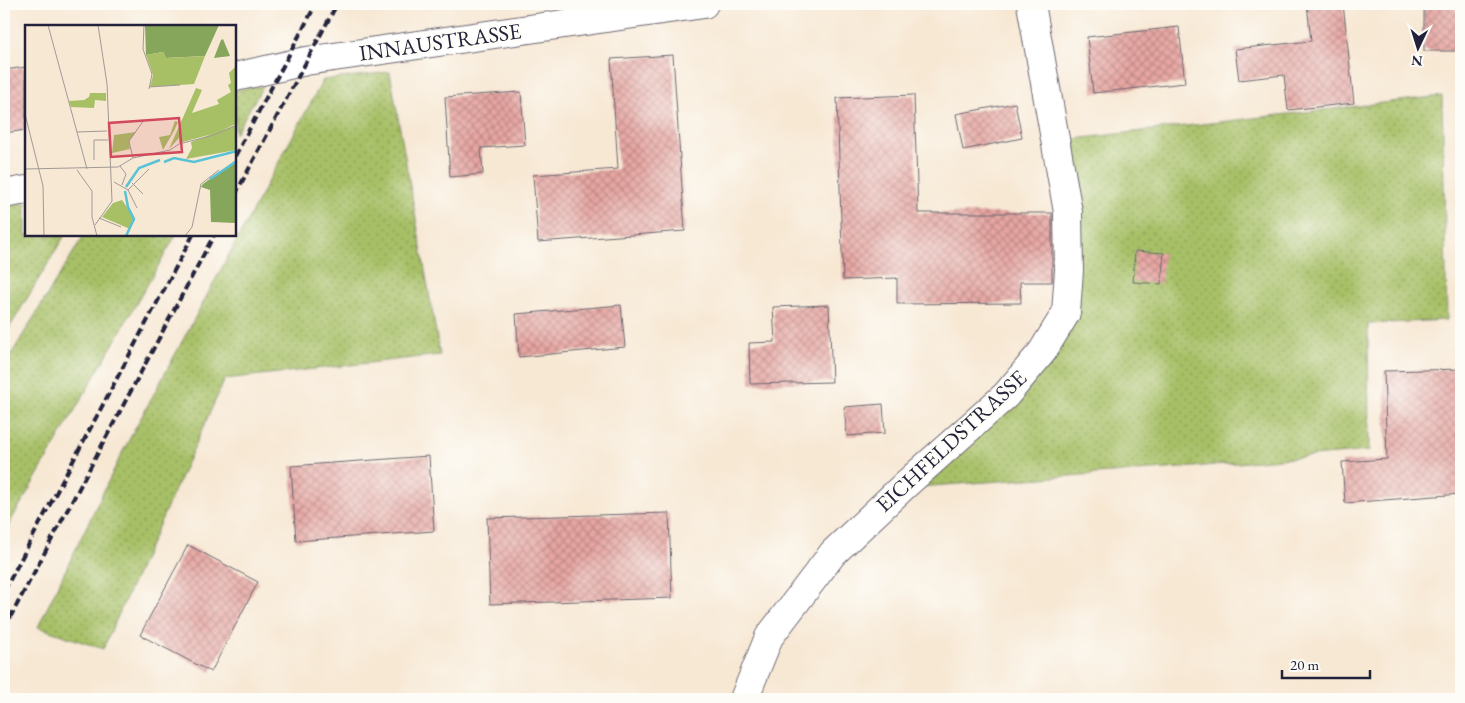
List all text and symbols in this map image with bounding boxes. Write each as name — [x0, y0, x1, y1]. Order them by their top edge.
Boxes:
street label: INNAUSTRASSE — [357, 16, 523, 68]
north arrow — [1392, 22, 1442, 72]
inset map — [25, 25, 236, 236]
text: N — [1410, 52, 1423, 70]
street label: EICHFELDSTRASSE — [869, 364, 1033, 518]
scale bar — [1282, 648, 1370, 680]
text: 20 m — [1290, 655, 1319, 674]

